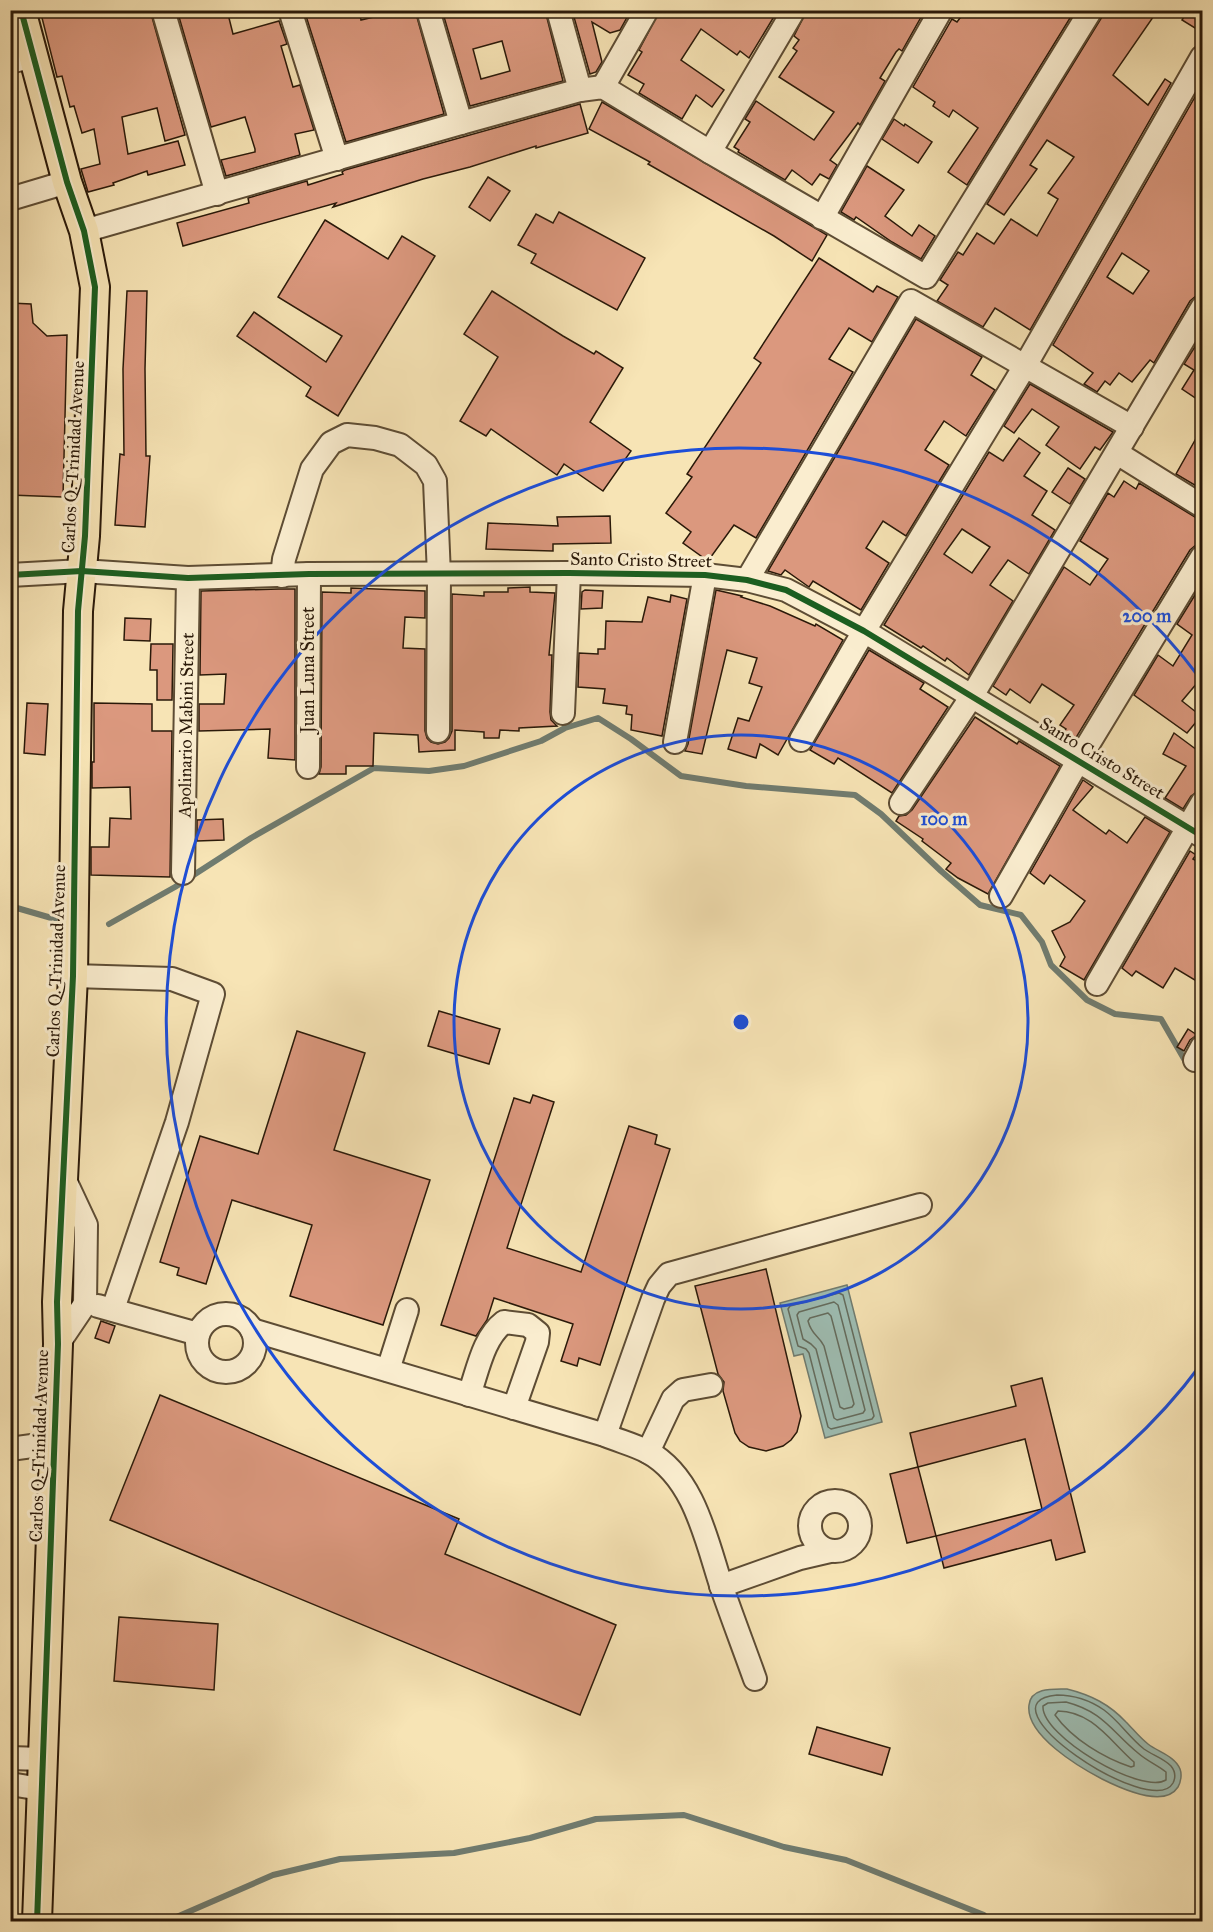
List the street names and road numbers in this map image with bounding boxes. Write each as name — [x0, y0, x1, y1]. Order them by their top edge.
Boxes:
street label: Carlos Q. Trinidad Avenue — [57, 360, 89, 554]
street label: Santo Cristo Street — [570, 548, 713, 572]
street label: Juan Luna Street — [297, 606, 320, 735]
street label: Apolinario Mabini Street — [173, 632, 199, 819]
street label: Santo Cristo Street — [1036, 712, 1169, 804]
street label: Carlos Q. Trinidad Avenue — [42, 864, 70, 1058]
street label: Carlos Q. Trinidad Avenue — [25, 1349, 53, 1543]

